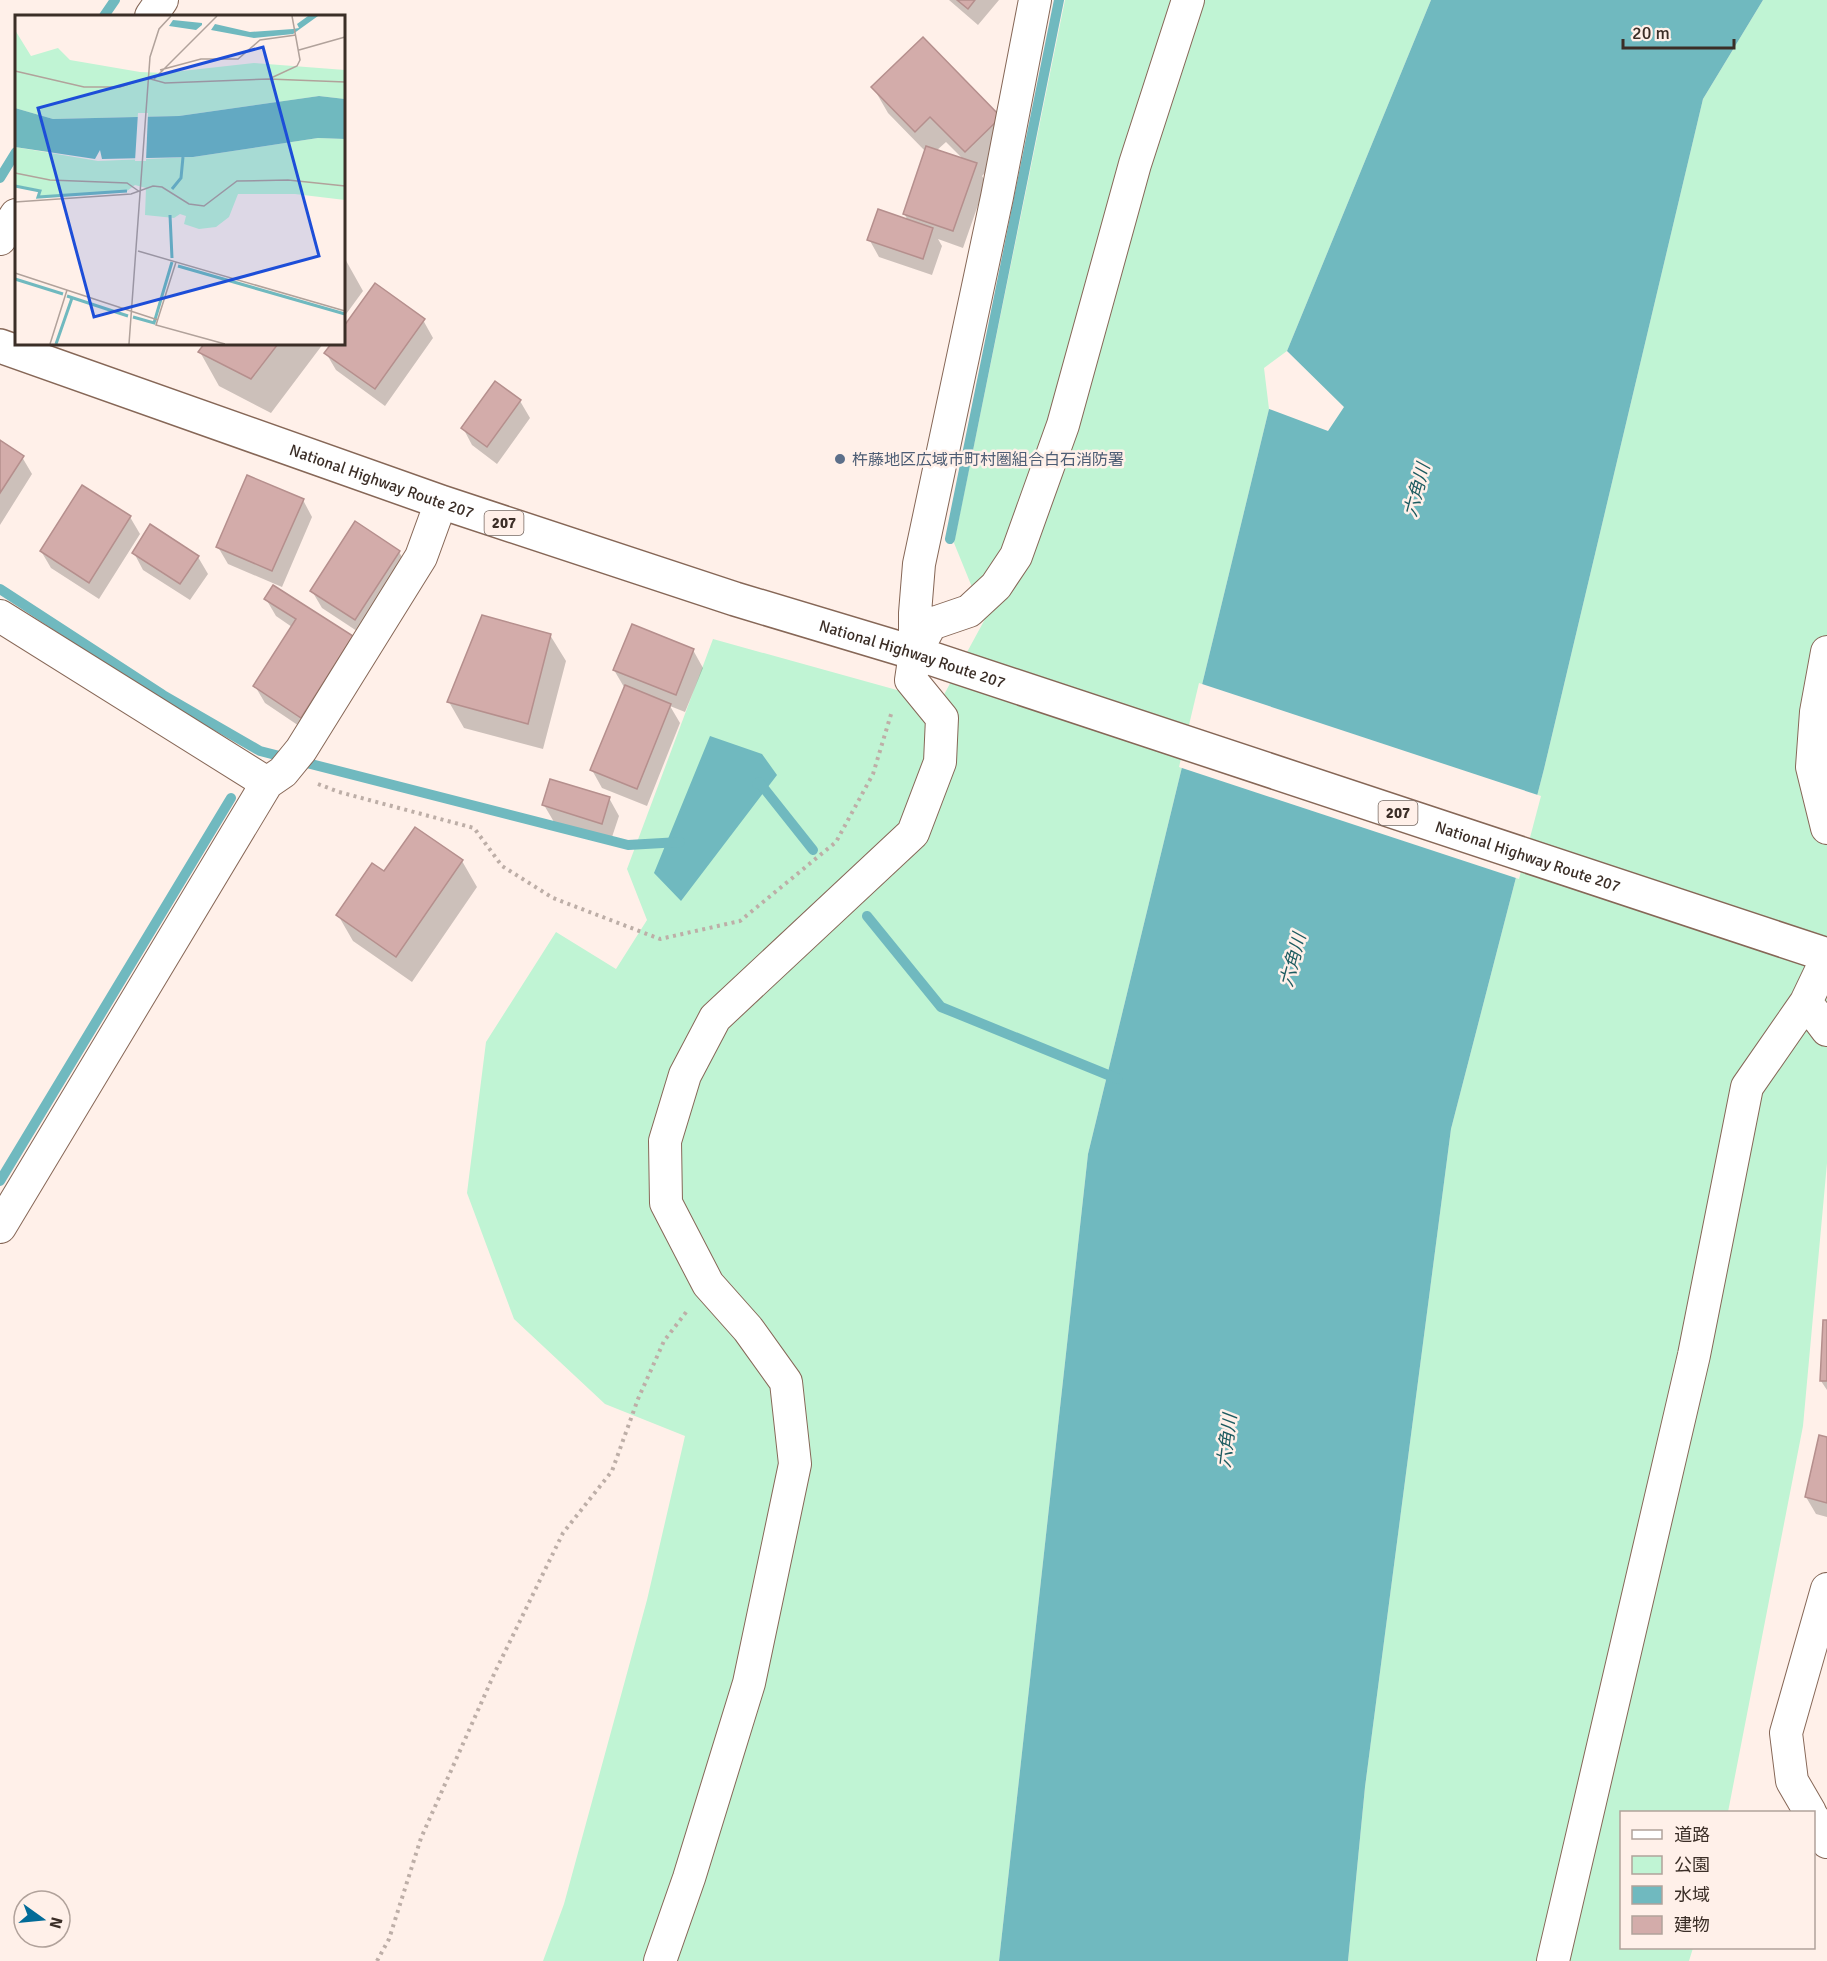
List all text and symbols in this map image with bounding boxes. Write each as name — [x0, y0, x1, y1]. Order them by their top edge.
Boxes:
scale bar — [1623, 12, 1734, 50]
inset map — [15, 15, 345, 345]
text: 20 m — [1632, 22, 1670, 44]
street label: National Highway Route 207 — [287, 440, 476, 523]
place label: 杵藤地区広域市町村圏組合白石消防署 — [852, 450, 1124, 470]
marker: 杵藤地区広域市町村圏組合白石消防署 — [833, 452, 847, 466]
water label: 六角川 — [1399, 459, 1435, 519]
road number: 207 — [484, 511, 524, 535]
street label: National Highway Route 207 — [817, 616, 1008, 693]
road number: 207 — [1378, 801, 1418, 825]
street label: National Highway Route 207 — [1432, 817, 1623, 897]
water label: 六角川 — [1275, 929, 1311, 989]
water label: 六角川 — [1213, 1411, 1241, 1469]
legend — [1620, 1811, 1815, 1949]
text: 道路 — [1674, 1824, 1710, 1846]
text: 公園 — [1674, 1854, 1710, 1876]
text: 水域 — [1674, 1884, 1710, 1906]
north arrow — [12, 1889, 72, 1949]
text: 建物 — [1674, 1914, 1710, 1936]
text: N — [44, 1915, 67, 1931]

